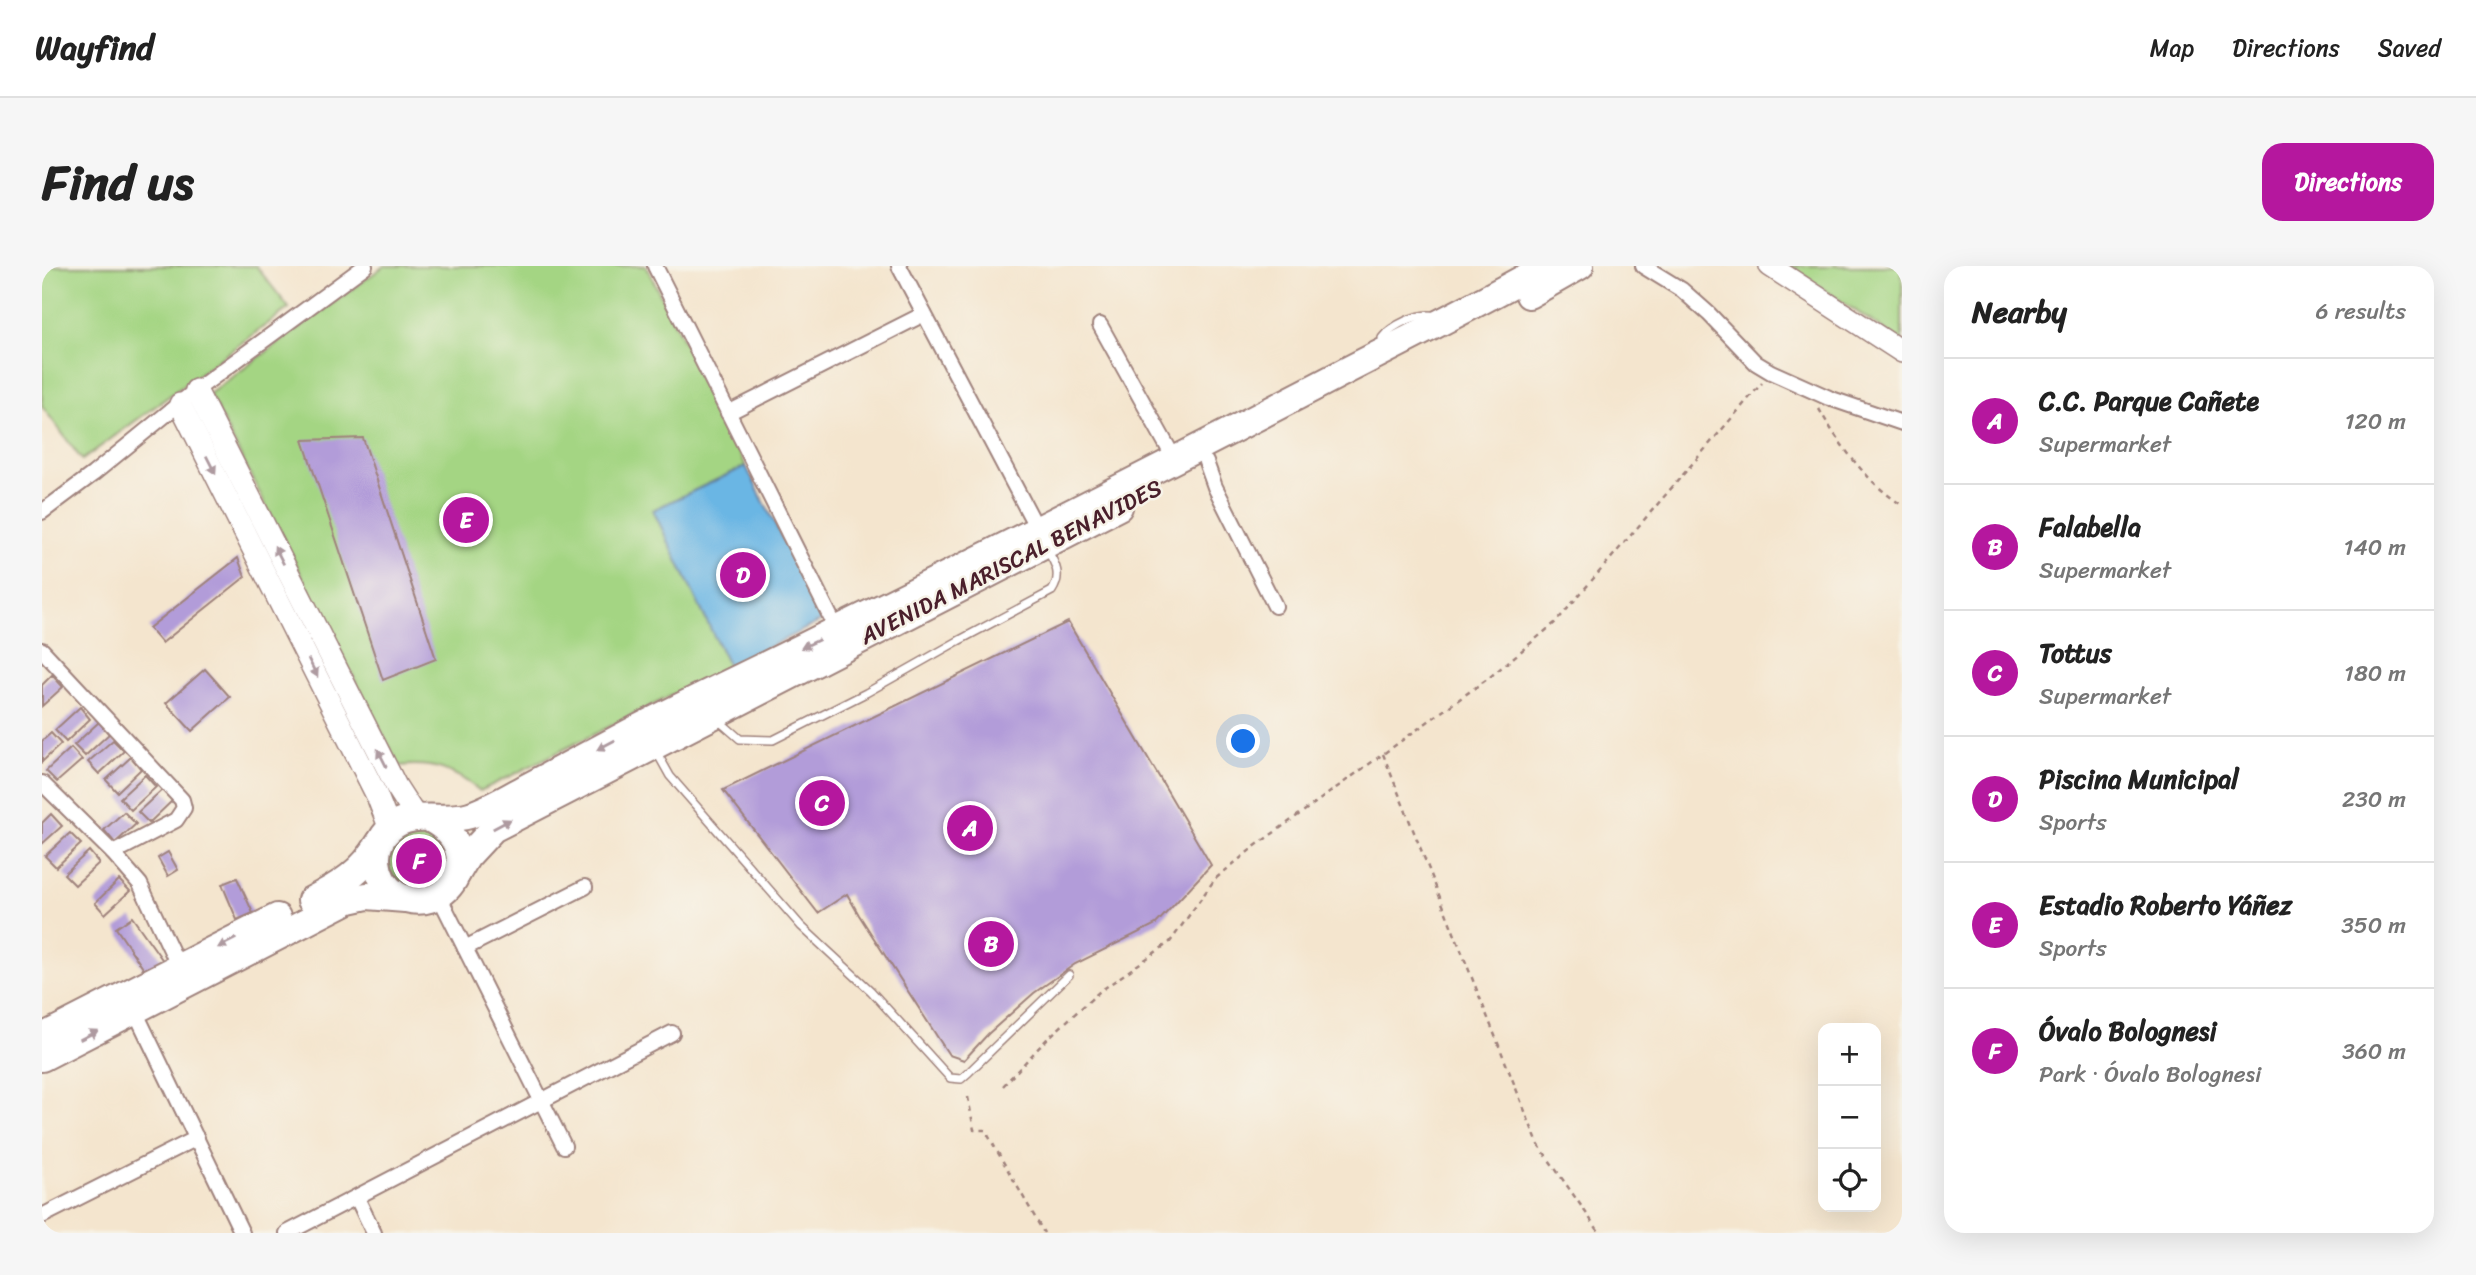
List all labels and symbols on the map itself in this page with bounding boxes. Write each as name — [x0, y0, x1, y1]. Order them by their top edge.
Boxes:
one-way arrow — [205, 455, 216, 475]
street label: AVENIDA MARISCAL BENAVIDES — [852, 468, 1169, 657]
pin: E — [443, 494, 489, 546]
one-way arrow — [274, 545, 285, 565]
pin: D — [720, 549, 766, 601]
one-way arrow — [800, 638, 820, 649]
one-way arrow — [307, 658, 318, 678]
your location — [1226, 724, 1260, 758]
one-way arrow — [596, 739, 616, 751]
one-way arrow — [377, 748, 388, 768]
pin: C — [799, 777, 845, 829]
pin: A — [947, 802, 993, 854]
one-way arrow — [492, 819, 512, 830]
pin: F — [396, 835, 442, 887]
pin: B — [968, 918, 1014, 970]
one-way arrow — [217, 937, 237, 948]
one-way arrow — [79, 1029, 99, 1041]

